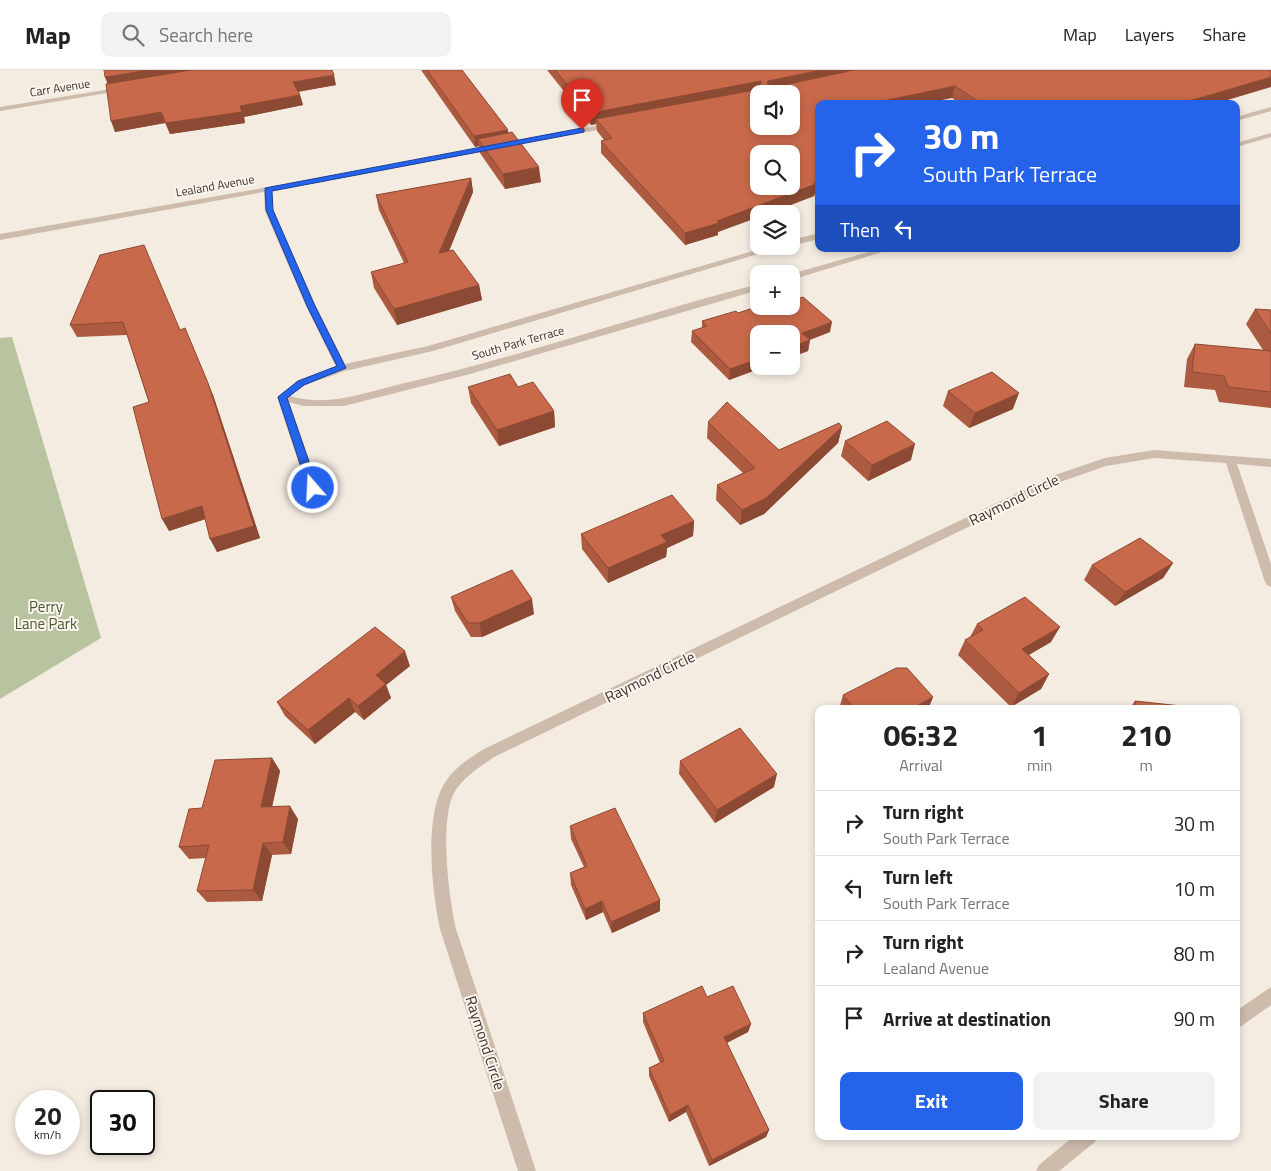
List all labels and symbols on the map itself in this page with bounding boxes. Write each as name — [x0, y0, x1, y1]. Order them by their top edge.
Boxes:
street label: Carr Avenue — [28, 73, 92, 102]
pin — [561, 79, 603, 130]
street label: Lealand Avenue — [174, 169, 256, 202]
street label: South Park Terrace — [470, 320, 566, 365]
position arrow — [286, 461, 338, 513]
street label: Raymond Circle — [965, 468, 1063, 531]
park label: Perry Lane Park — [15, 595, 77, 635]
street label: Raymond Circle — [601, 645, 699, 708]
street label: Raymond Circle — [459, 993, 512, 1093]
speed limit sign: 30 — [90, 1090, 155, 1155]

